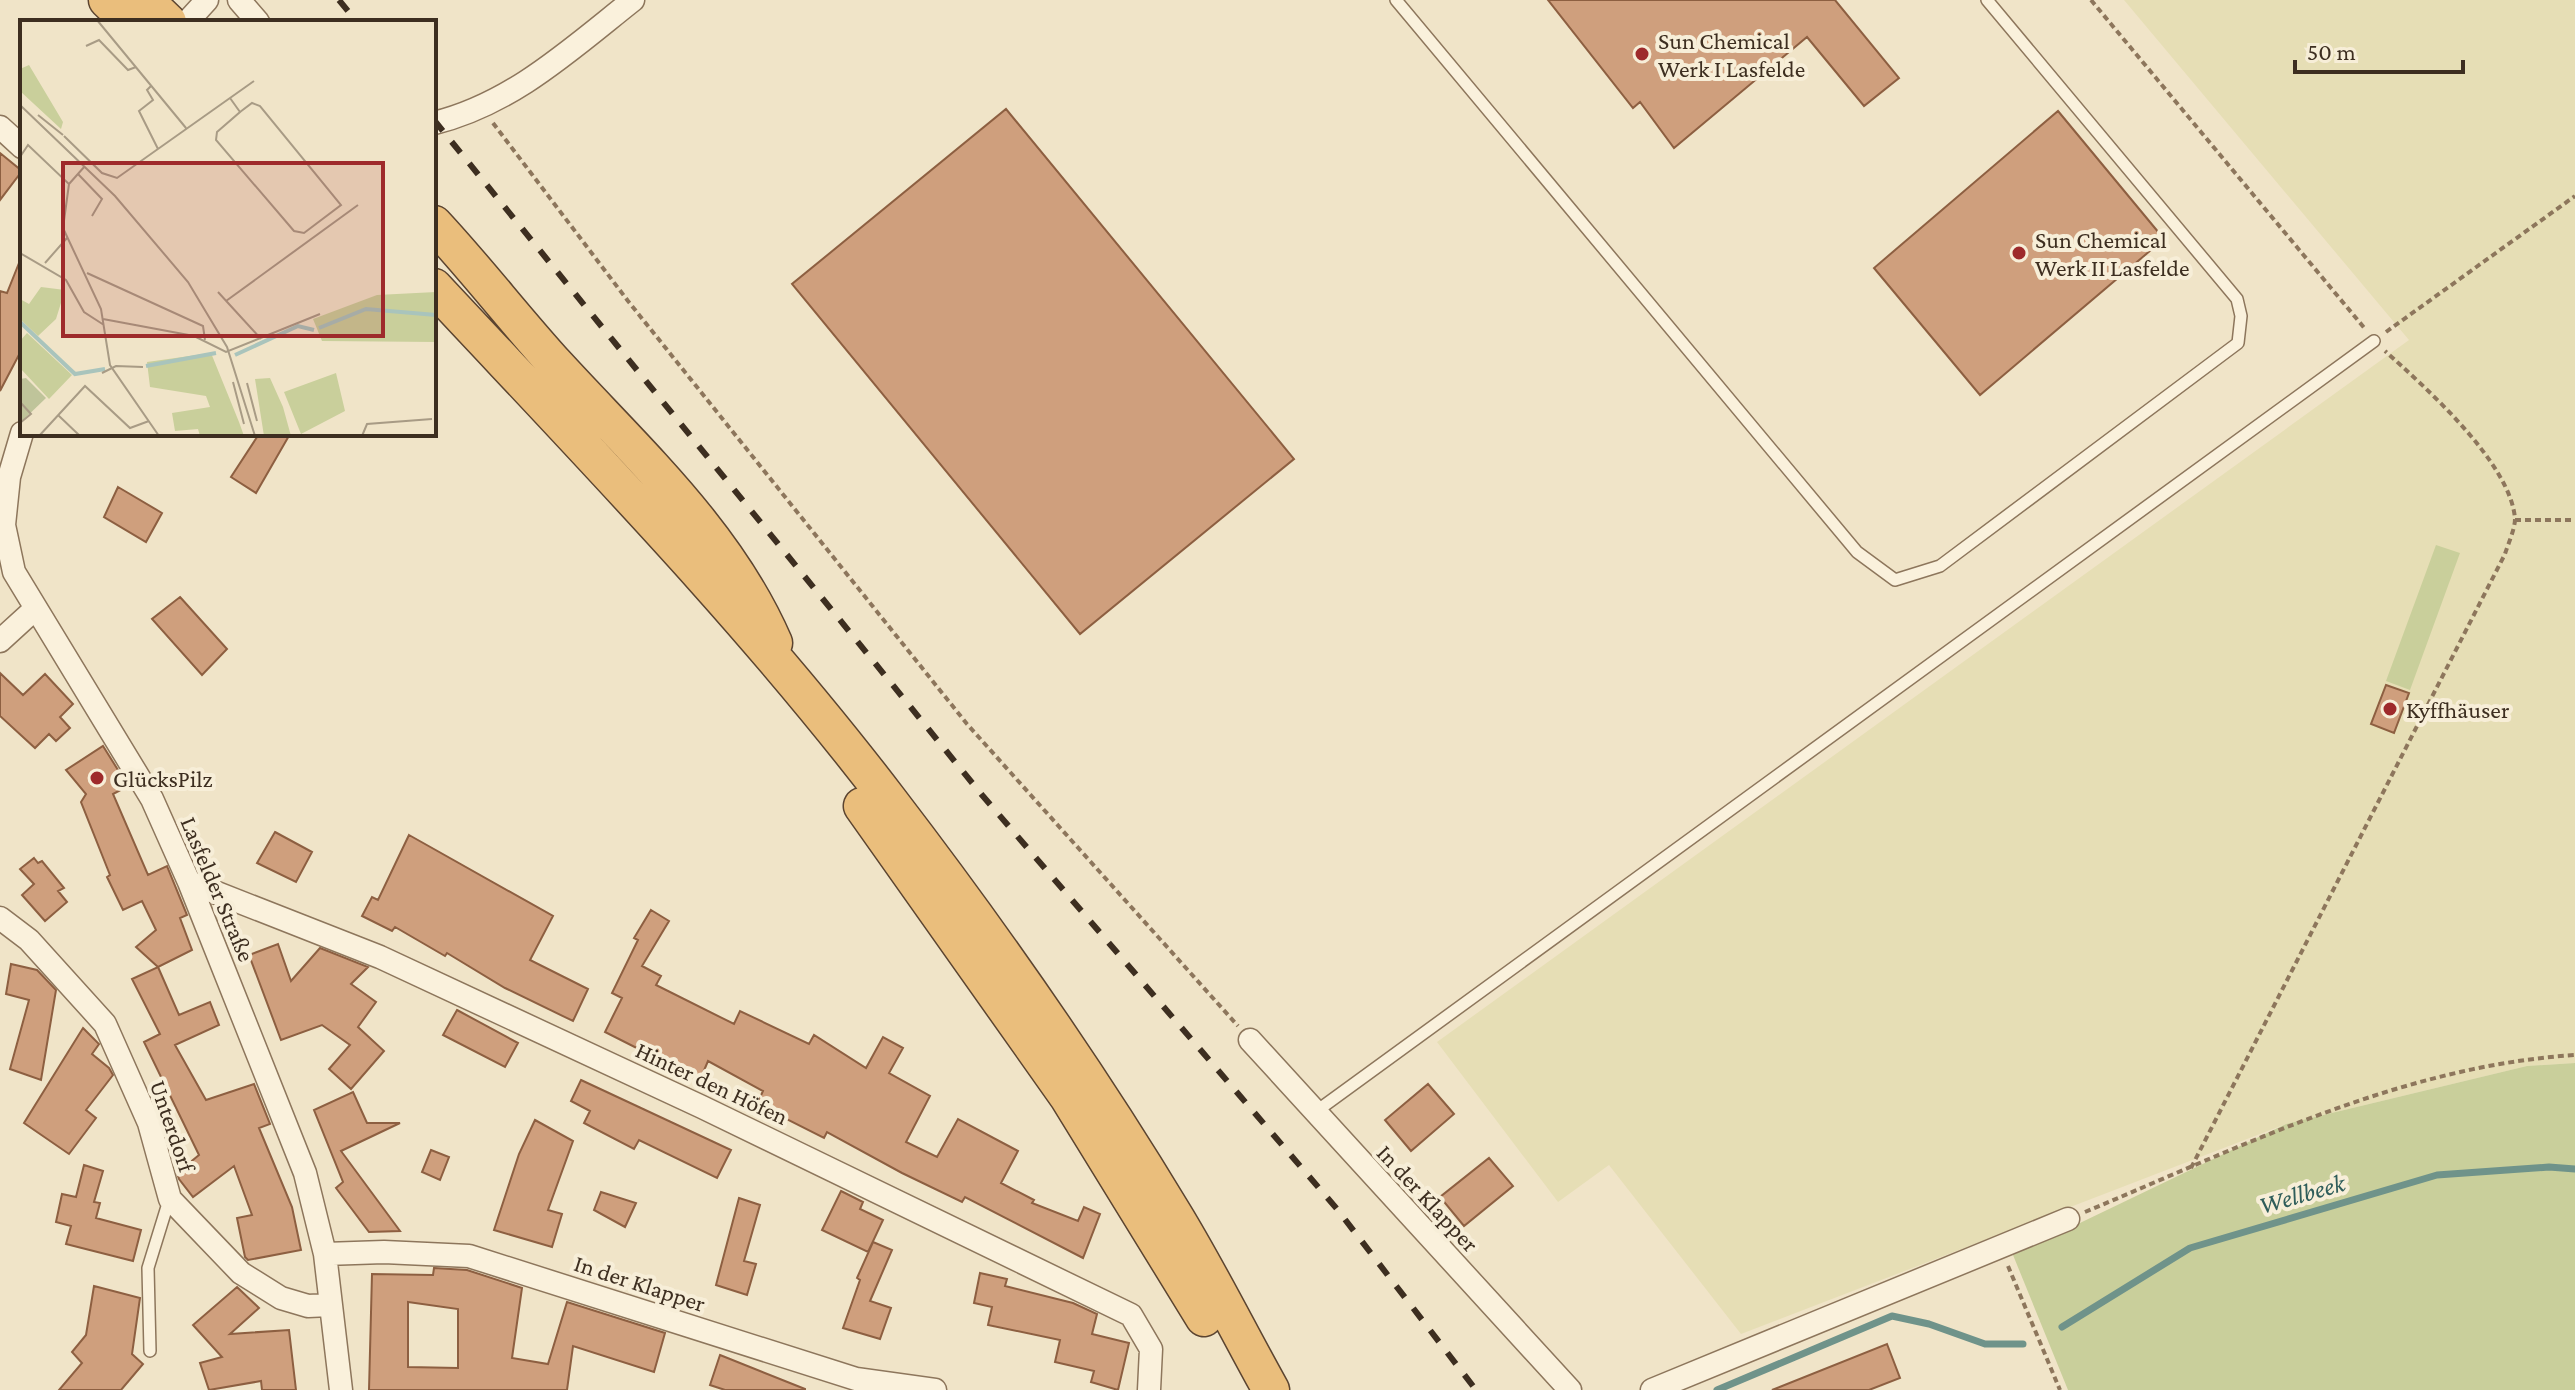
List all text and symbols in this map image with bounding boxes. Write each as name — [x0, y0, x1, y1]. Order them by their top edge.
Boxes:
inset map — [20, 20, 436, 436]
scale bar — [2295, 24, 2463, 74]
place label: Sun Chemical Werk I Lasfelde — [1658, 27, 1805, 82]
text: 50 m — [2307, 38, 2356, 65]
marker: Sun Chemical Werk I Lasfelde — [1633, 45, 1651, 63]
place label: Sun Chemical Werk II Lasfelde — [2035, 226, 2189, 281]
marker: Sun Chemical Werk II Lasfelde — [2010, 244, 2028, 262]
place label: Kyffhäuser — [2406, 696, 2510, 723]
marker: Kyffhäuser — [2381, 700, 2399, 718]
place label: GlücksPilz — [113, 765, 213, 792]
marker: GlücksPilz — [88, 769, 106, 787]
street label: Lasfelder Straße — [175, 812, 261, 966]
street label: Hinter den Höfen — [632, 1036, 793, 1130]
street label: Unterdorf — [145, 1077, 202, 1177]
street label: In der Klapper — [1372, 1139, 1485, 1257]
water label: Wellbeek — [2256, 1167, 2350, 1220]
street label: In der Klapper — [571, 1249, 709, 1317]

